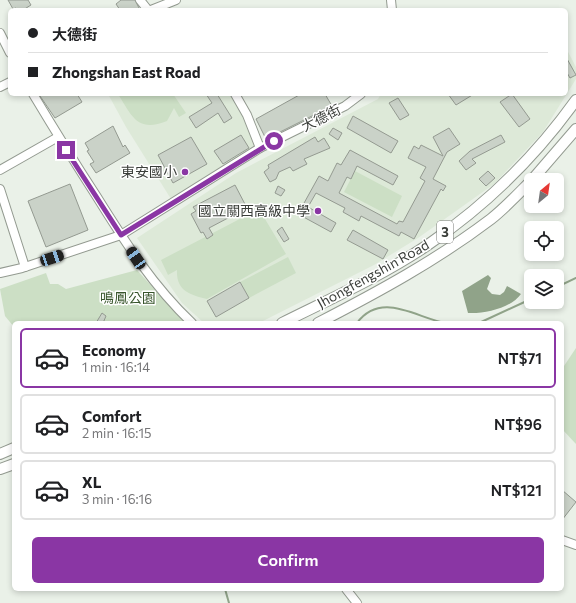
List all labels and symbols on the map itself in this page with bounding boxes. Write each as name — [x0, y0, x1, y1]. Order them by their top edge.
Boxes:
street label: 大德街 — [298, 100, 343, 135]
route start — [265, 132, 283, 150]
route end — [57, 141, 75, 159]
place label: 東安國小 — [121, 163, 177, 180]
marker: 東安國小 — [180, 167, 190, 177]
north arrow — [524, 173, 564, 213]
place label: 國立關西高級中學 — [198, 202, 310, 219]
marker: 國立關西高級中學 — [313, 206, 323, 216]
road number: 3 — [437, 221, 453, 243]
street label: Jhongfengshin Road — [314, 236, 432, 311]
car — [124, 245, 148, 271]
car — [39, 249, 65, 267]
park label: 鳴鳳公園 — [100, 289, 156, 306]

